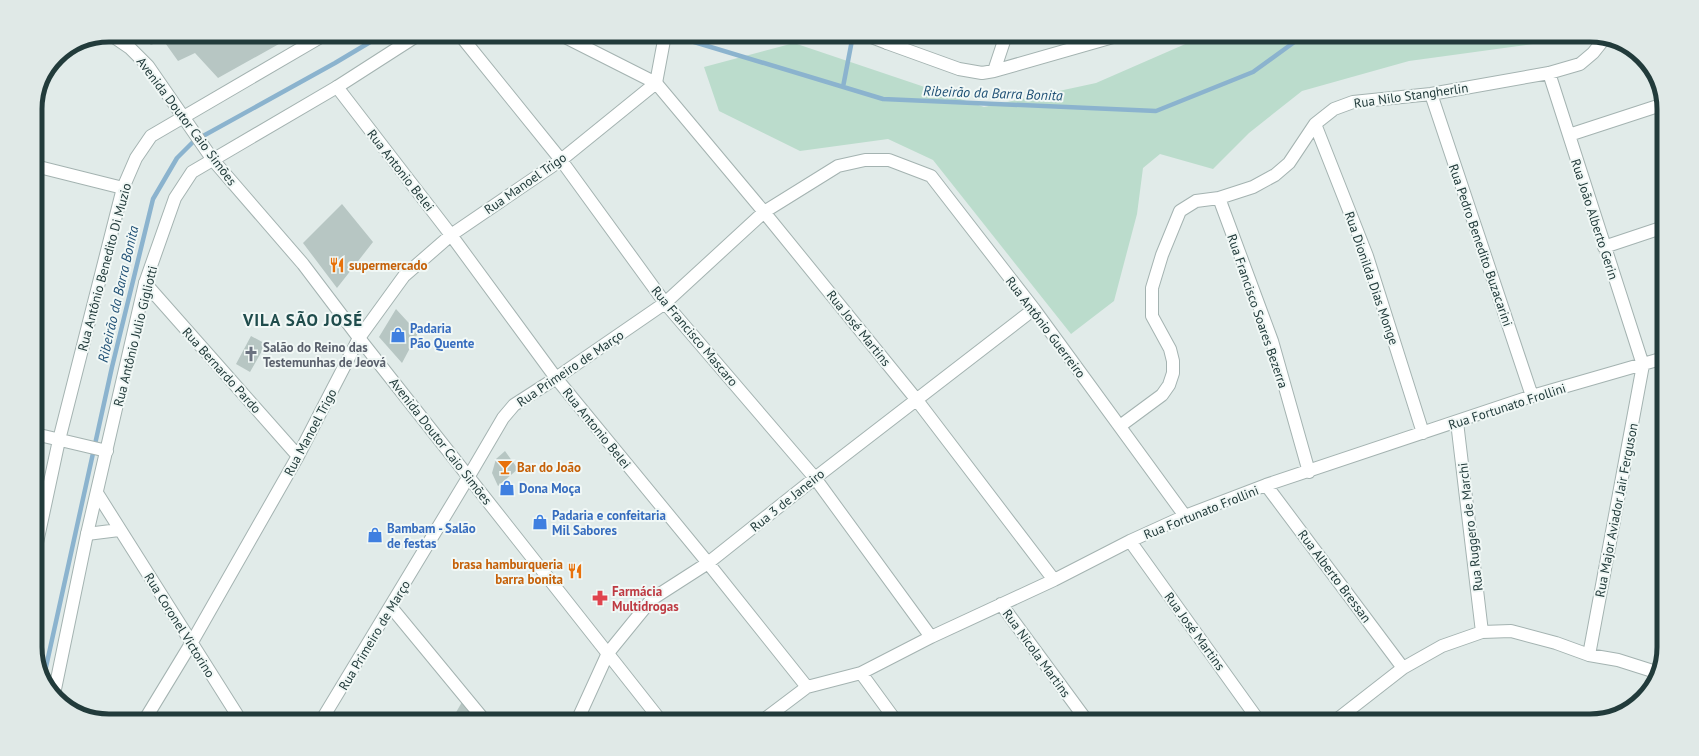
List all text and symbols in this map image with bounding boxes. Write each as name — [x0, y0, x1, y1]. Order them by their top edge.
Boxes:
street label: Avenida Doutor Caio Simões — [133, 54, 240, 189]
street label: Rua Nilo Stangherlin — [1353, 79, 1469, 112]
water label: Ribeirão da Barra Bonita — [923, 82, 1063, 104]
street label: Rua Antonio Belei — [363, 126, 438, 215]
street label: Rua Manoel Trigo — [481, 149, 570, 218]
street label: Rua João Alberto Gerin — [1567, 157, 1622, 282]
street label: Rua Pedro Benedito Buzacarini — [1445, 162, 1516, 329]
street label: Rua Antônio Benedito Di Muzio — [74, 181, 135, 353]
street label: Rua Dionilda Dias Monge — [1341, 209, 1402, 347]
water label: Ribeirão da Barra Bonita — [94, 224, 143, 364]
street label: Rua Francisco Soares Bezerra — [1223, 232, 1292, 390]
restaurant icon: supermercado — [328, 256, 346, 274]
place label: supermercado — [349, 257, 427, 274]
street label: Rua Antônio Julio Gigliotti — [110, 264, 161, 408]
street label: Rua Antônio Guerreiro — [1002, 273, 1089, 382]
street label: Rua Francisco Mascaro — [648, 283, 742, 390]
street label: Rua José Martins — [823, 287, 894, 370]
district label: VILA SÃO JOSÉ — [242, 309, 363, 331]
place label: Padaria Pão Quente — [410, 320, 475, 352]
street label: Rua Bernardo Pardo — [178, 324, 265, 417]
shop icon: Padaria Pão Quente — [389, 326, 407, 344]
street label: Rua Primeiro de Março — [513, 326, 627, 411]
place label: Salão do Reino das Testemunhas de Jeová — [263, 339, 386, 371]
church icon: Salão do Reino das Testemunhas de Jeová — [242, 345, 260, 363]
street label: Avenida Doutor Caio Simões — [386, 374, 495, 508]
street label: Rua Fortunato Frollini — [1446, 379, 1568, 433]
street label: Rua Antonio Belei — [559, 384, 634, 472]
street label: Rua Manoel Trigo — [280, 386, 341, 479]
street label: Rua Major Aviador Jair Ferguson — [1591, 421, 1642, 599]
bar icon: Bar do João — [496, 458, 514, 476]
place label: Bar do João — [517, 459, 581, 476]
street label: Rua Ruggero de Marchi — [1454, 462, 1487, 592]
street label: Rua 3 de Janeiro — [747, 465, 828, 536]
shop icon: Dona Moça — [498, 479, 516, 497]
place label: Dona Moça — [519, 480, 581, 497]
street label: Rua Fortunato Frollini — [1141, 482, 1261, 543]
place label: Padaria e confeitaria Mil Sabores — [552, 507, 666, 539]
shop icon: Padaria e confeitaria Mil Sabores — [531, 513, 549, 531]
place label: Bambam - Salão de festas — [387, 520, 476, 552]
shop icon: Bambam - Salão de festas — [366, 526, 384, 544]
street label: Rua Alberto Bressan — [1294, 527, 1375, 626]
place label: brasa hamburqueria barra bonita — [452, 556, 563, 588]
restaurant icon: brasa hamburqueria barra bonita — [566, 562, 584, 580]
street label: Rua Coronel Victorino — [140, 570, 219, 681]
street label: Rua Primeiro de Março — [335, 577, 414, 693]
place label: Farmácia Multidrogas — [612, 583, 679, 615]
pharmacy icon: Farmácia Multidrogas — [591, 589, 609, 607]
street label: Rua José Martins — [1160, 589, 1229, 674]
street label: Rua Nicola Martins — [999, 606, 1074, 701]

